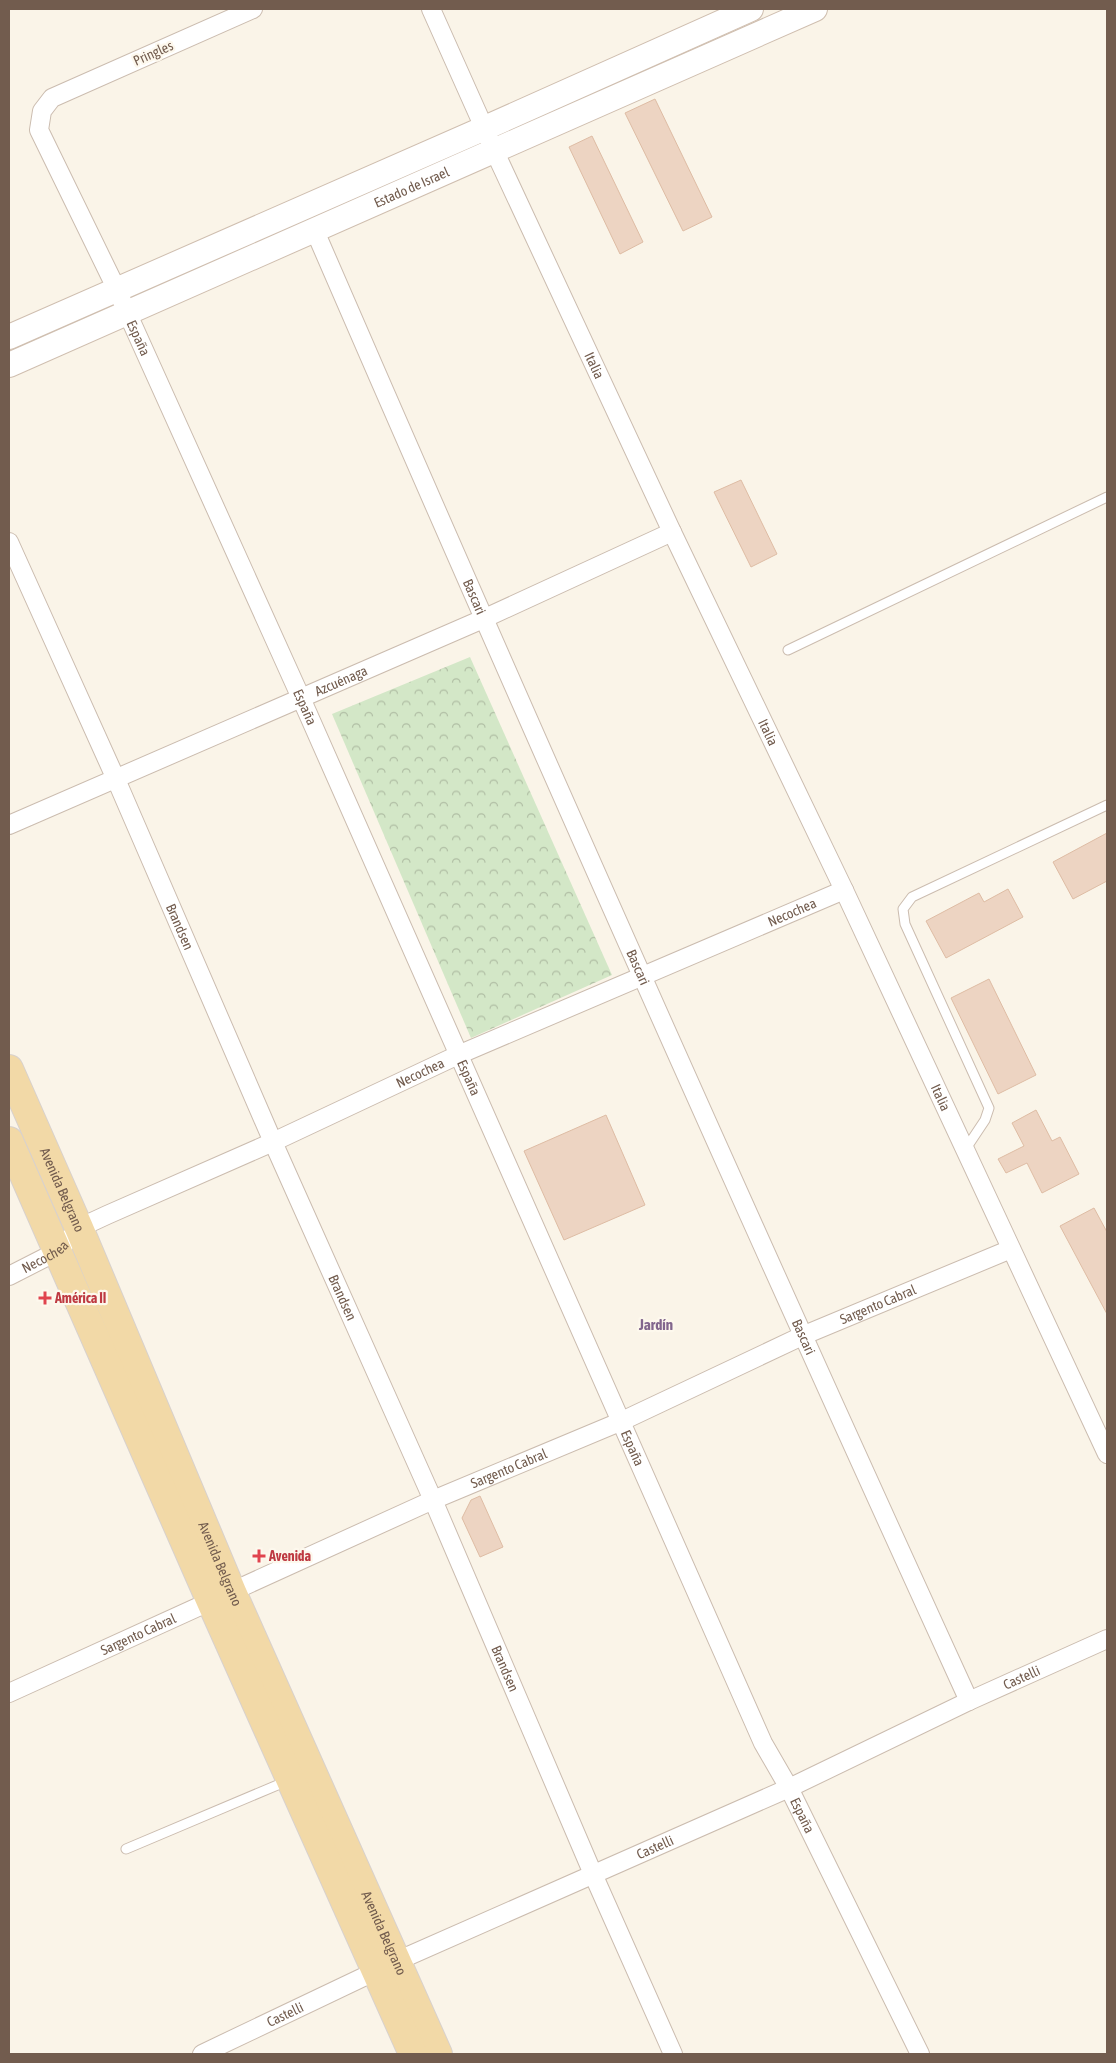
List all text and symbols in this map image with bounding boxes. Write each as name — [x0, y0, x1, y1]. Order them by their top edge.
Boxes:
street label: Pringles — [131, 37, 175, 69]
street label: Estado de Israel — [371, 164, 452, 211]
street label: España — [124, 318, 154, 358]
street label: Italia — [581, 349, 607, 381]
street label: Bascari — [460, 577, 489, 617]
street label: Azcuénaga — [312, 662, 370, 699]
street label: España — [290, 687, 320, 727]
street label: Italia — [755, 716, 781, 748]
street label: Necochea — [765, 895, 819, 930]
street label: Brandsen — [163, 901, 197, 952]
street label: Bascari — [623, 947, 653, 987]
street label: Necochea — [394, 1055, 447, 1091]
street label: España — [454, 1057, 484, 1098]
street label: Italia — [928, 1082, 954, 1113]
street label: Avenida Belgrano — [37, 1145, 88, 1234]
street label: Necochea — [19, 1237, 72, 1276]
street label: Brandsen — [325, 1272, 360, 1323]
street label: Sargento Cabral — [837, 1281, 919, 1327]
place label: América II — [54, 1290, 106, 1306]
marker: América II — [39, 1292, 51, 1304]
district label: Jardín — [638, 1316, 673, 1333]
street label: Bascari — [789, 1317, 819, 1357]
street label: España — [618, 1428, 647, 1468]
street label: Sargento Cabral — [468, 1445, 550, 1491]
street label: Avenida Belgrano — [195, 1519, 245, 1609]
place label: Avenida — [268, 1548, 311, 1564]
marker: Avenida — [253, 1550, 265, 1562]
street label: Sargento Cabral — [98, 1610, 179, 1658]
street label: Brandsen — [488, 1643, 522, 1694]
street label: Castelli — [1001, 1662, 1042, 1693]
street label: España — [787, 1795, 818, 1836]
street label: Castelli — [634, 1832, 676, 1862]
street label: Avenida Belgrano — [358, 1889, 410, 1978]
street label: Castelli — [264, 1999, 306, 2030]

